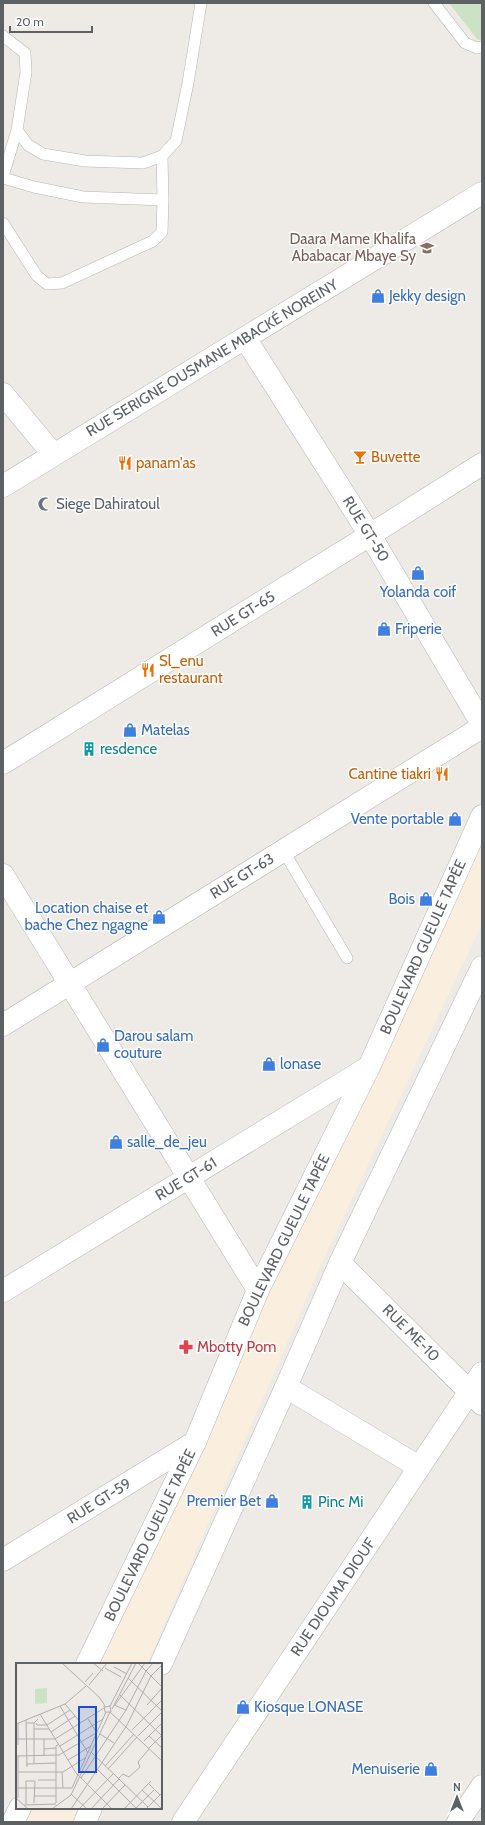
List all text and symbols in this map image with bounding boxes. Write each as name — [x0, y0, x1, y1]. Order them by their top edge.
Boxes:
scale bar — [10, 8, 92, 34]
text: 20 m — [16, 14, 44, 29]
place label: Daara Mame Khalifa Ababacar Mbaye Sy — [289, 230, 417, 265]
school or university icon: Daara Mame Khalifa Ababacar Mbaye Sy — [419, 240, 435, 256]
street label: RUE SERIGNE OUSMANE MBACKÉ NOREINY — [82, 274, 342, 441]
place label: Jekky design — [388, 287, 466, 305]
shop icon: Jekky design — [370, 288, 386, 304]
place label: Buvette — [371, 448, 421, 466]
bar icon: Buvette — [352, 449, 368, 465]
place label: panam'as — [136, 454, 196, 472]
restaurant icon: panam'as — [117, 455, 133, 471]
street label: RUE GT-50 — [339, 493, 393, 565]
place label: Siege Dahiratoul — [56, 495, 160, 513]
mosque icon: Siege Dahiratoul — [37, 496, 53, 512]
shop icon: Yolanda coif — [410, 565, 426, 581]
place label: Yolanda coif — [379, 583, 456, 601]
street label: RUE GT-65 — [208, 587, 278, 641]
place label: Friperie — [395, 620, 442, 638]
shop icon: Friperie — [376, 621, 392, 637]
place label: Sl_enu restaurant — [159, 652, 223, 687]
restaurant icon: Sl_enu restaurant — [140, 662, 156, 678]
place label: Matelas — [141, 721, 190, 739]
shop icon: Matelas — [122, 722, 138, 738]
place label: resdence — [100, 740, 158, 758]
building icon: resdence — [81, 741, 97, 757]
place label: Cantine tiakri — [349, 765, 431, 783]
restaurant icon: Cantine tiakri — [434, 766, 450, 782]
place label: Vente portable — [351, 810, 444, 828]
shop icon: Vente portable — [447, 811, 463, 827]
street label: RUE GT-63 — [207, 849, 277, 903]
street label: BOULEVARD GUEULE TAPÉE — [375, 857, 470, 1037]
place label: Bois — [388, 890, 415, 908]
shop icon: Bois — [418, 891, 434, 907]
place label: Location chaise et bache Chez ngagne — [24, 899, 148, 934]
shop icon: Location chaise et bache Chez ngagne — [151, 909, 167, 925]
place label: Darou salam couture — [114, 1027, 193, 1062]
shop icon: Darou salam couture — [95, 1037, 111, 1053]
place label: lonase — [280, 1055, 322, 1073]
shop icon: lonase — [261, 1056, 277, 1072]
place label: salle_de_jeu — [127, 1133, 207, 1151]
shop icon: salle_de_jeu — [108, 1134, 124, 1150]
street label: BOULEVARD GUEULE TAPÉE — [234, 1151, 334, 1329]
street label: RUE GT-61 — [152, 1154, 220, 1204]
street label: RUE ME-10 — [379, 1301, 443, 1365]
place label: Mbotty Pom — [197, 1338, 276, 1356]
pharmacy icon: Mbotty Pom — [178, 1339, 194, 1355]
street label: BOULEVARD GUEULE TAPÉE — [100, 1446, 200, 1624]
street label: RUE GT-59 — [64, 1474, 134, 1528]
place label: Premier Bet — [186, 1492, 261, 1510]
shop icon: Premier Bet — [264, 1493, 280, 1509]
place label: Pinc Mi — [318, 1493, 363, 1511]
building icon: Pinc Mi — [299, 1494, 315, 1510]
street label: RUE DIOUMA DIOUF — [287, 1534, 379, 1659]
inset map — [16, 1663, 162, 1809]
place label: Kiosque LONASE — [254, 1698, 363, 1716]
shop icon: Kiosque LONASE — [235, 1699, 251, 1715]
place label: Menuiserie — [351, 1760, 420, 1778]
shop icon: Menuiserie — [423, 1761, 439, 1777]
north arrow — [437, 1777, 477, 1817]
text: N — [453, 1780, 461, 1794]

